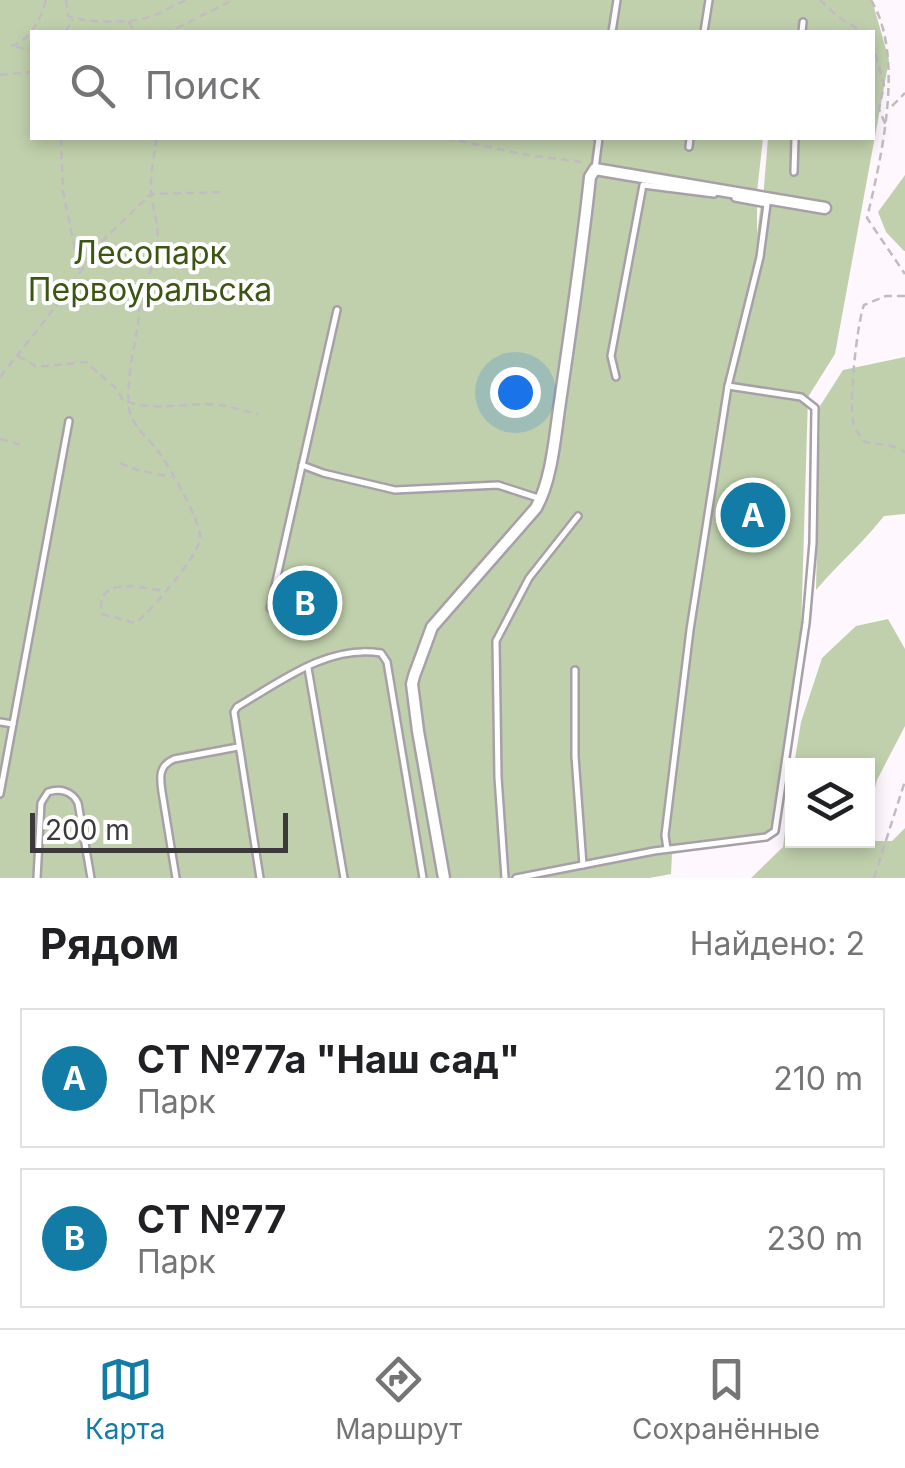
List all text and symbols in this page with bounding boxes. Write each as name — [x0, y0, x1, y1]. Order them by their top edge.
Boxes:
search box — [30, 30, 875, 140]
icon: search — [65, 58, 120, 113]
text: Поиск — [145, 62, 261, 108]
park label: Лесопарк Первоуральска — [28, 233, 272, 309]
your location — [490, 367, 541, 418]
pin: A — [720, 478, 786, 552]
pin: B — [272, 566, 338, 640]
map controls — [785, 758, 875, 848]
button: layers — [785, 758, 875, 848]
scale bar — [30, 808, 288, 853]
text: 200 m — [45, 813, 130, 847]
text: Рядом — [40, 918, 179, 969]
text: Найдено: 2 — [690, 924, 865, 963]
text: СТ №77а "Наш сад" — [137, 1036, 520, 1082]
text: A — [63, 1059, 86, 1098]
text: 210 m — [773, 1059, 863, 1098]
text: Парк — [137, 1082, 216, 1121]
text: СТ №77 — [137, 1196, 286, 1242]
text: B — [64, 1219, 85, 1258]
text: 230 m — [767, 1219, 863, 1258]
text: Парк — [137, 1242, 216, 1281]
tab: Карта — [85, 1352, 165, 1446]
tab: Маршрут — [335, 1352, 462, 1446]
tab: Сохранённые — [632, 1352, 820, 1446]

